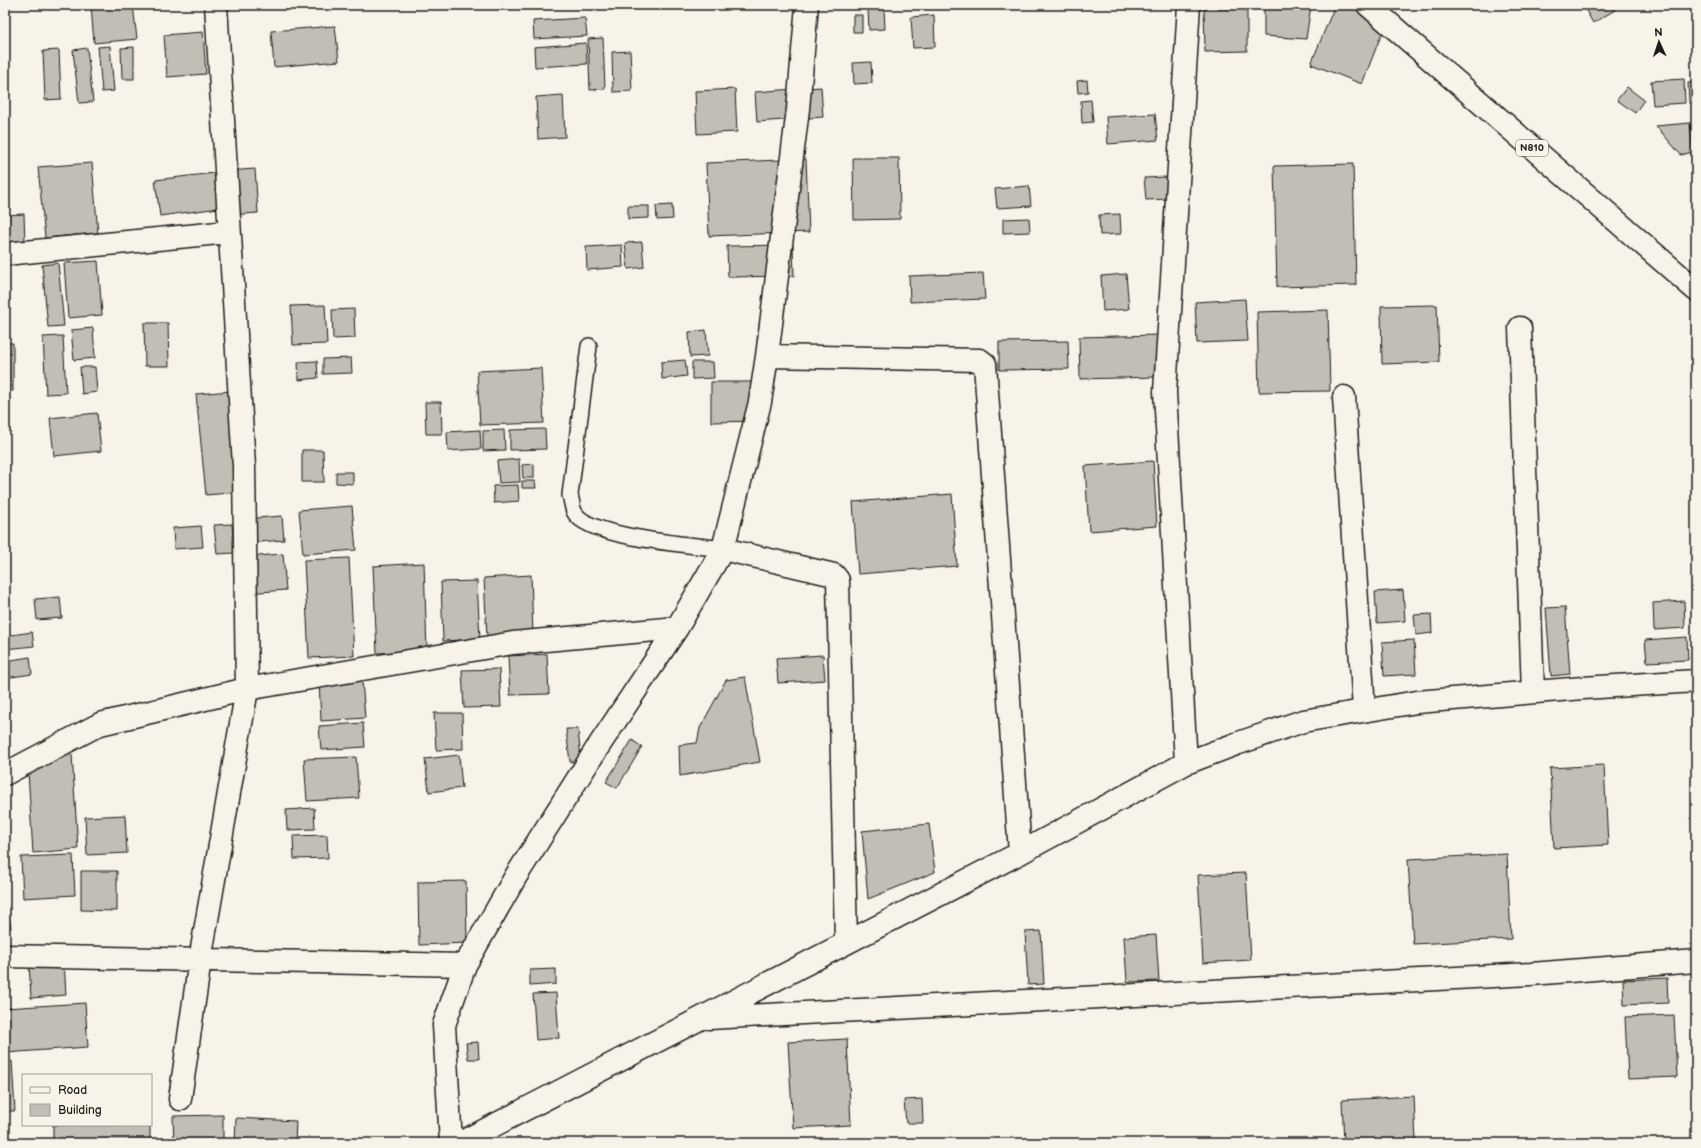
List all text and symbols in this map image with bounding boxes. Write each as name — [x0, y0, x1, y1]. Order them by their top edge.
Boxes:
north arrow — [1639, 22, 1679, 62]
text: N — [1654, 26, 1663, 39]
road number: N810 — [1516, 140, 1548, 156]
legend — [22, 1074, 152, 1126]
text: Road — [58, 1083, 87, 1098]
text: Building — [58, 1103, 102, 1118]

